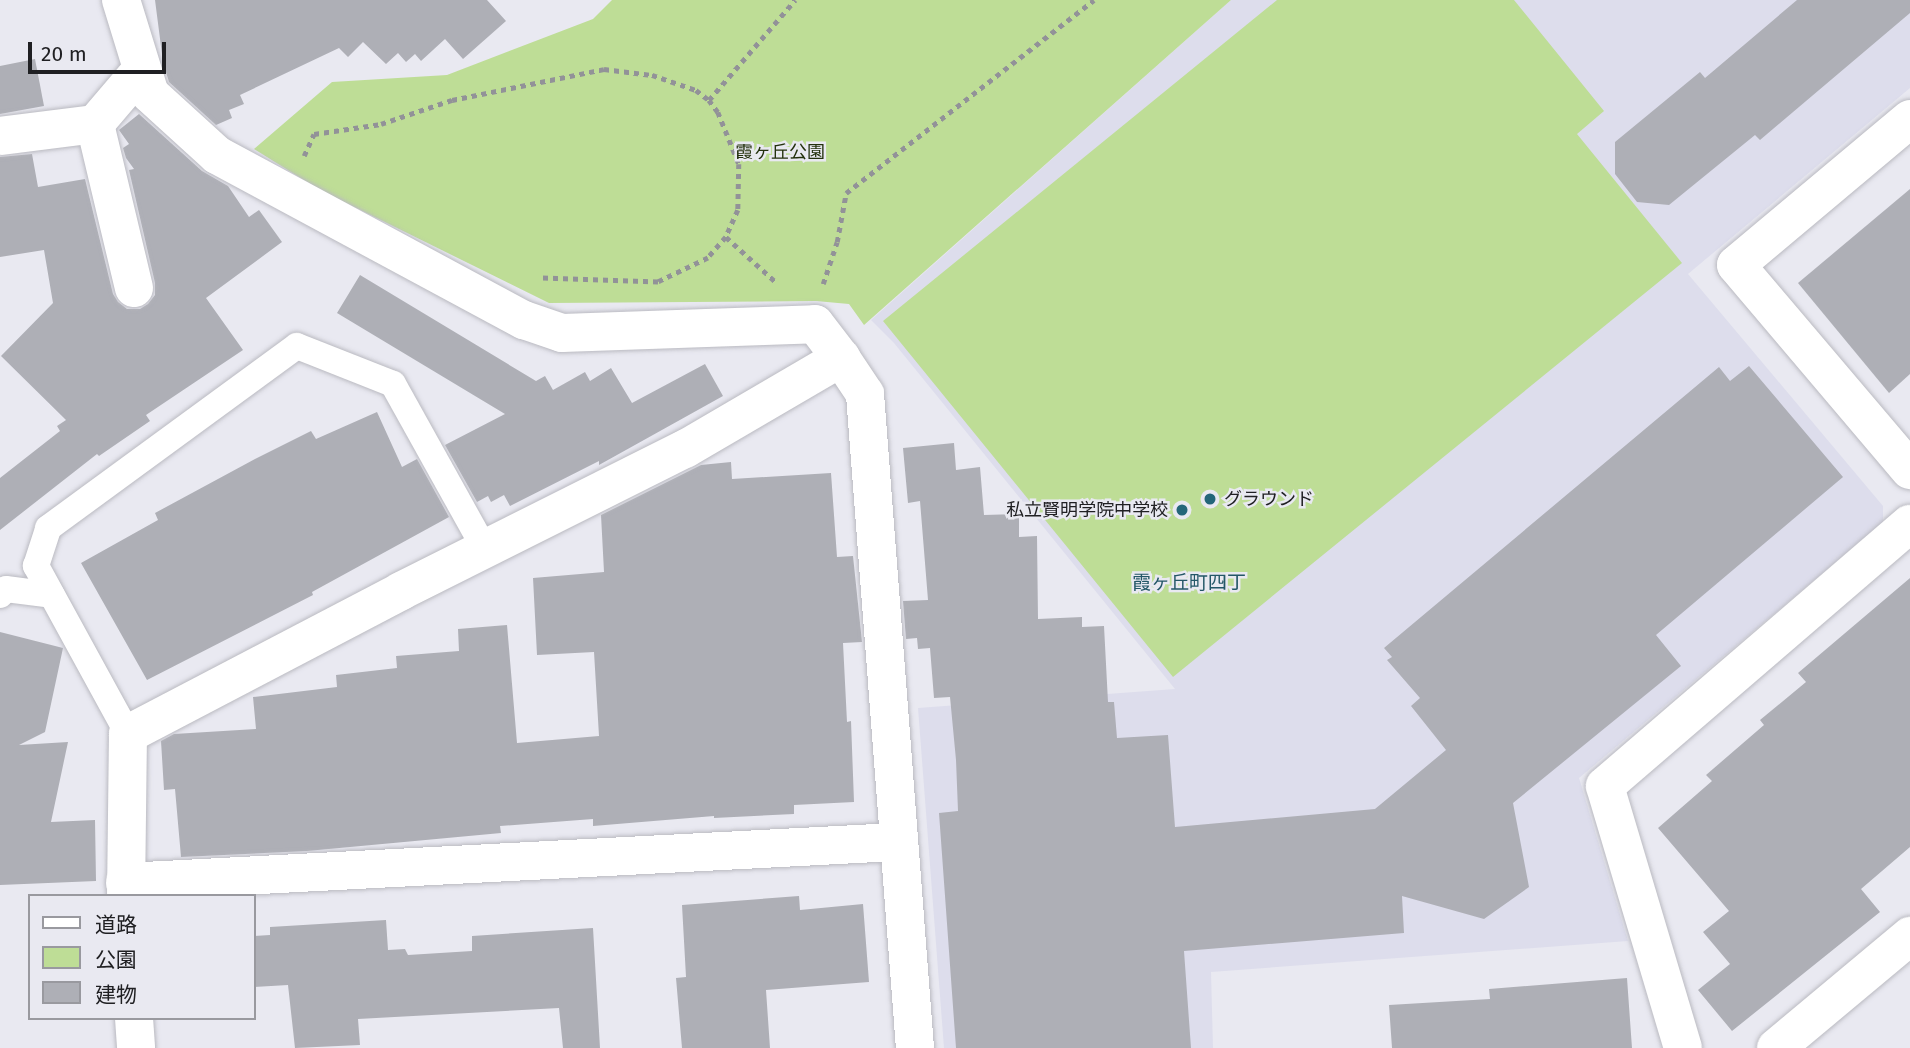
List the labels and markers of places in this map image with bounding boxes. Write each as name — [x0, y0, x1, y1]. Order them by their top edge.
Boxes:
place label: グラウンド — [1224, 488, 1314, 510]
marker: グラウンド — [1202, 491, 1218, 507]
place label: 私立賢明学院中学校 — [1006, 499, 1168, 521]
marker: 私立賢明学院中学校 — [1174, 502, 1190, 518]

